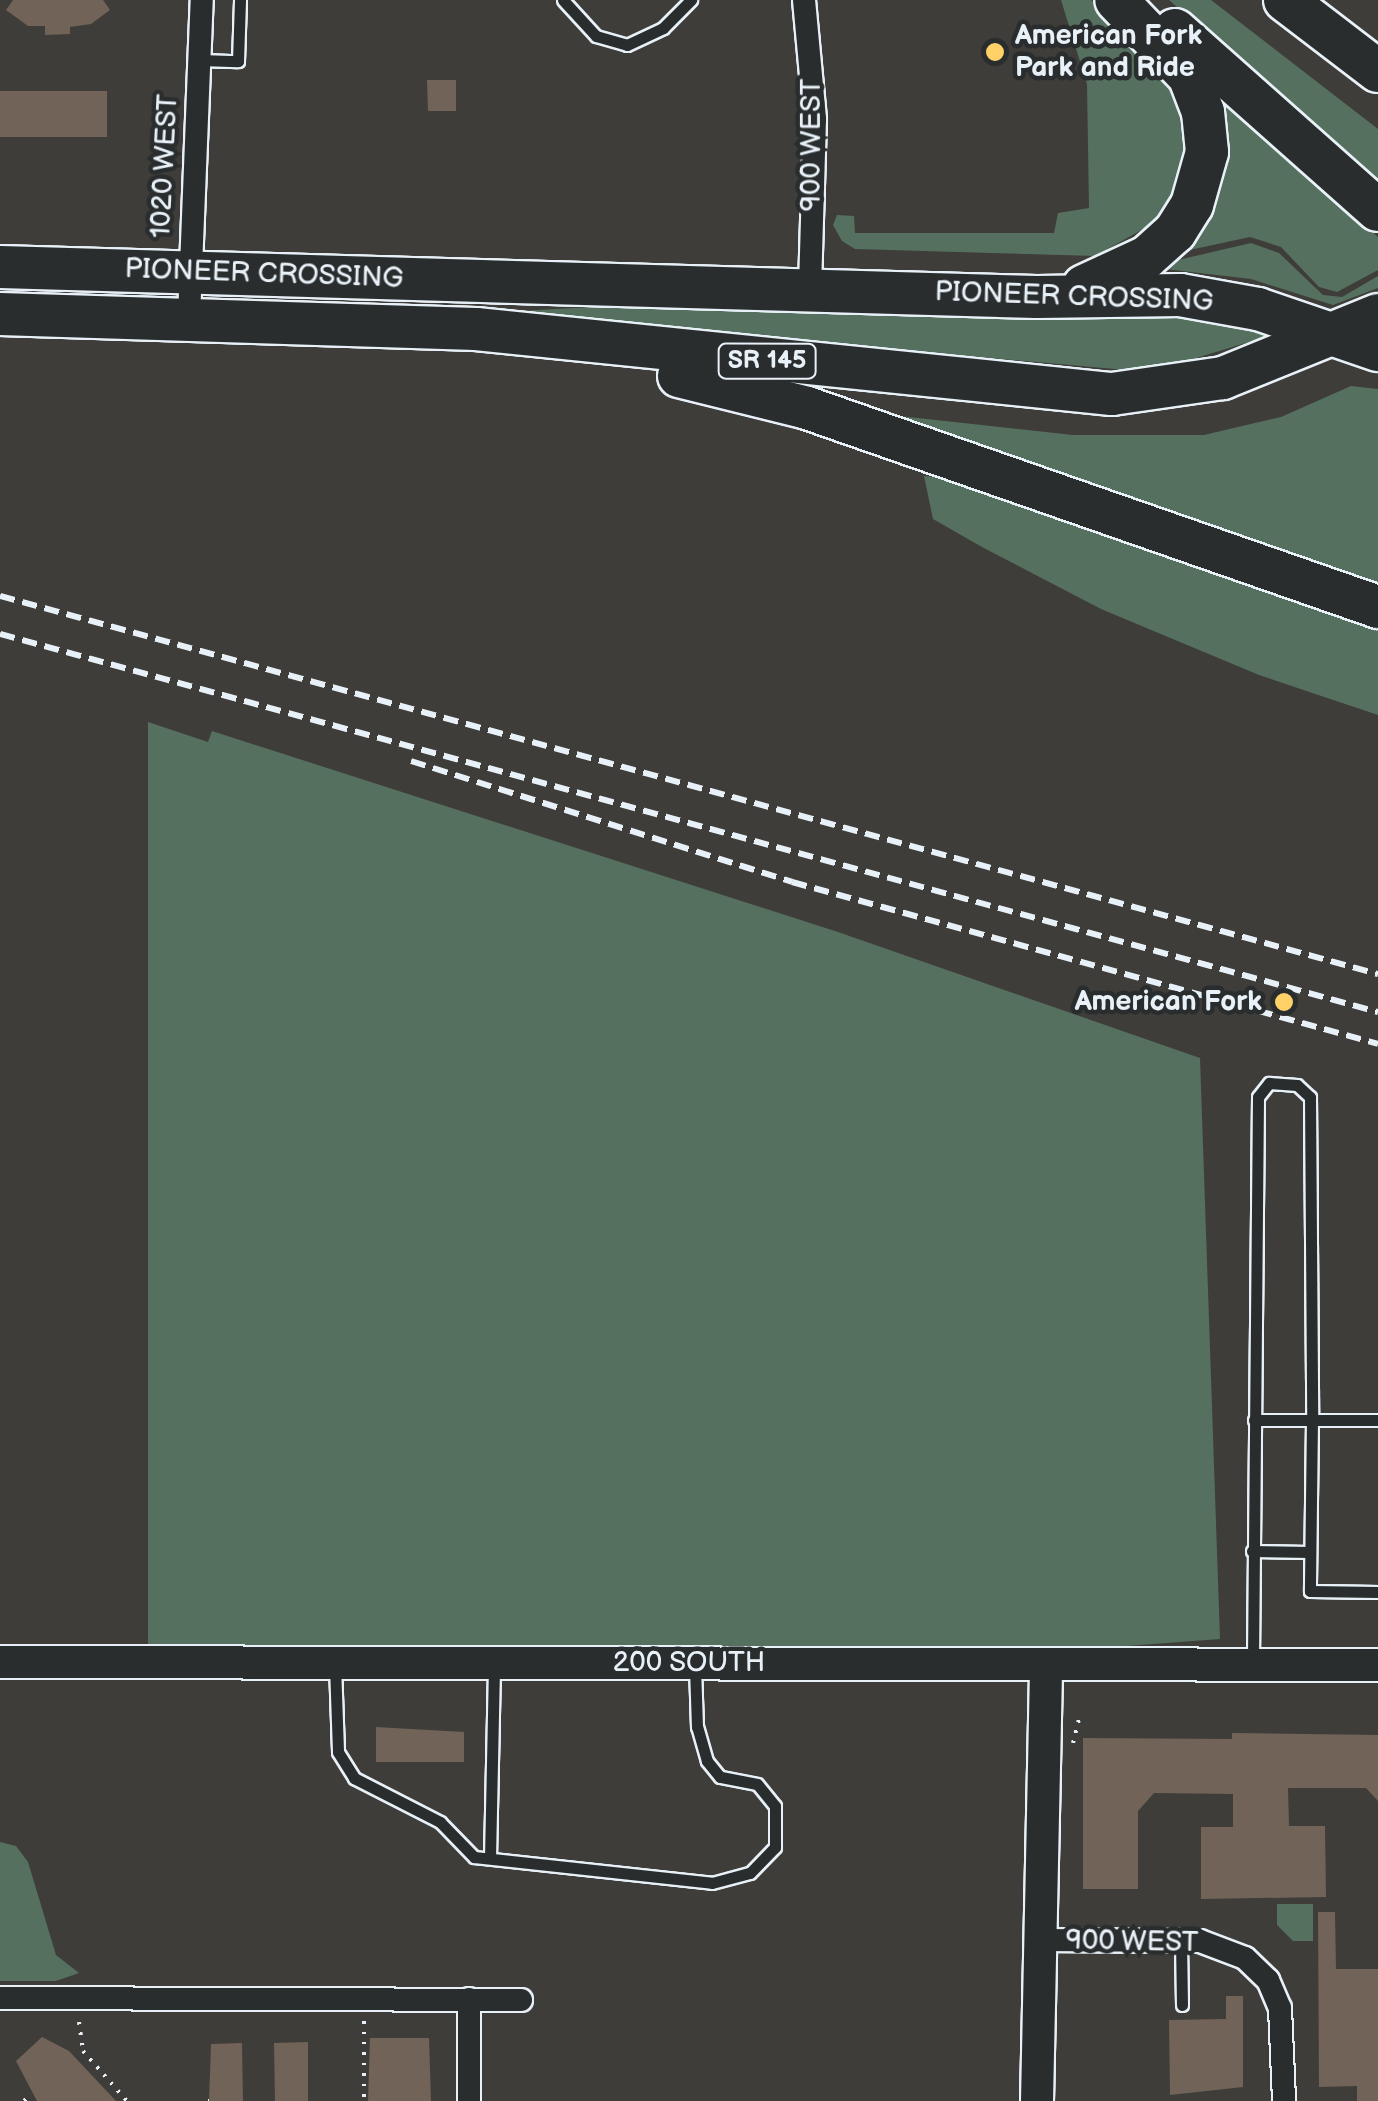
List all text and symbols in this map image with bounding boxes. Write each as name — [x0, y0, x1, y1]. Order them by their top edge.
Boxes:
place label: American Fork Park and Ride — [1015, 19, 1202, 85]
marker: American Fork Park and Ride — [984, 41, 1006, 63]
street label: 900 WEST — [795, 78, 829, 212]
street label: 1020 WEST — [144, 93, 186, 239]
street label: PIONEER CROSSING — [124, 252, 404, 296]
street label: PIONEER CROSSING — [934, 275, 1214, 319]
road number: SR 145 — [717, 341, 817, 381]
place label: American Fork — [1075, 985, 1262, 1019]
marker: American Fork — [1271, 989, 1297, 1015]
street label: 200 SOUTH — [612, 1646, 766, 1680]
street label: 900 WEST — [1065, 1924, 1199, 1960]

